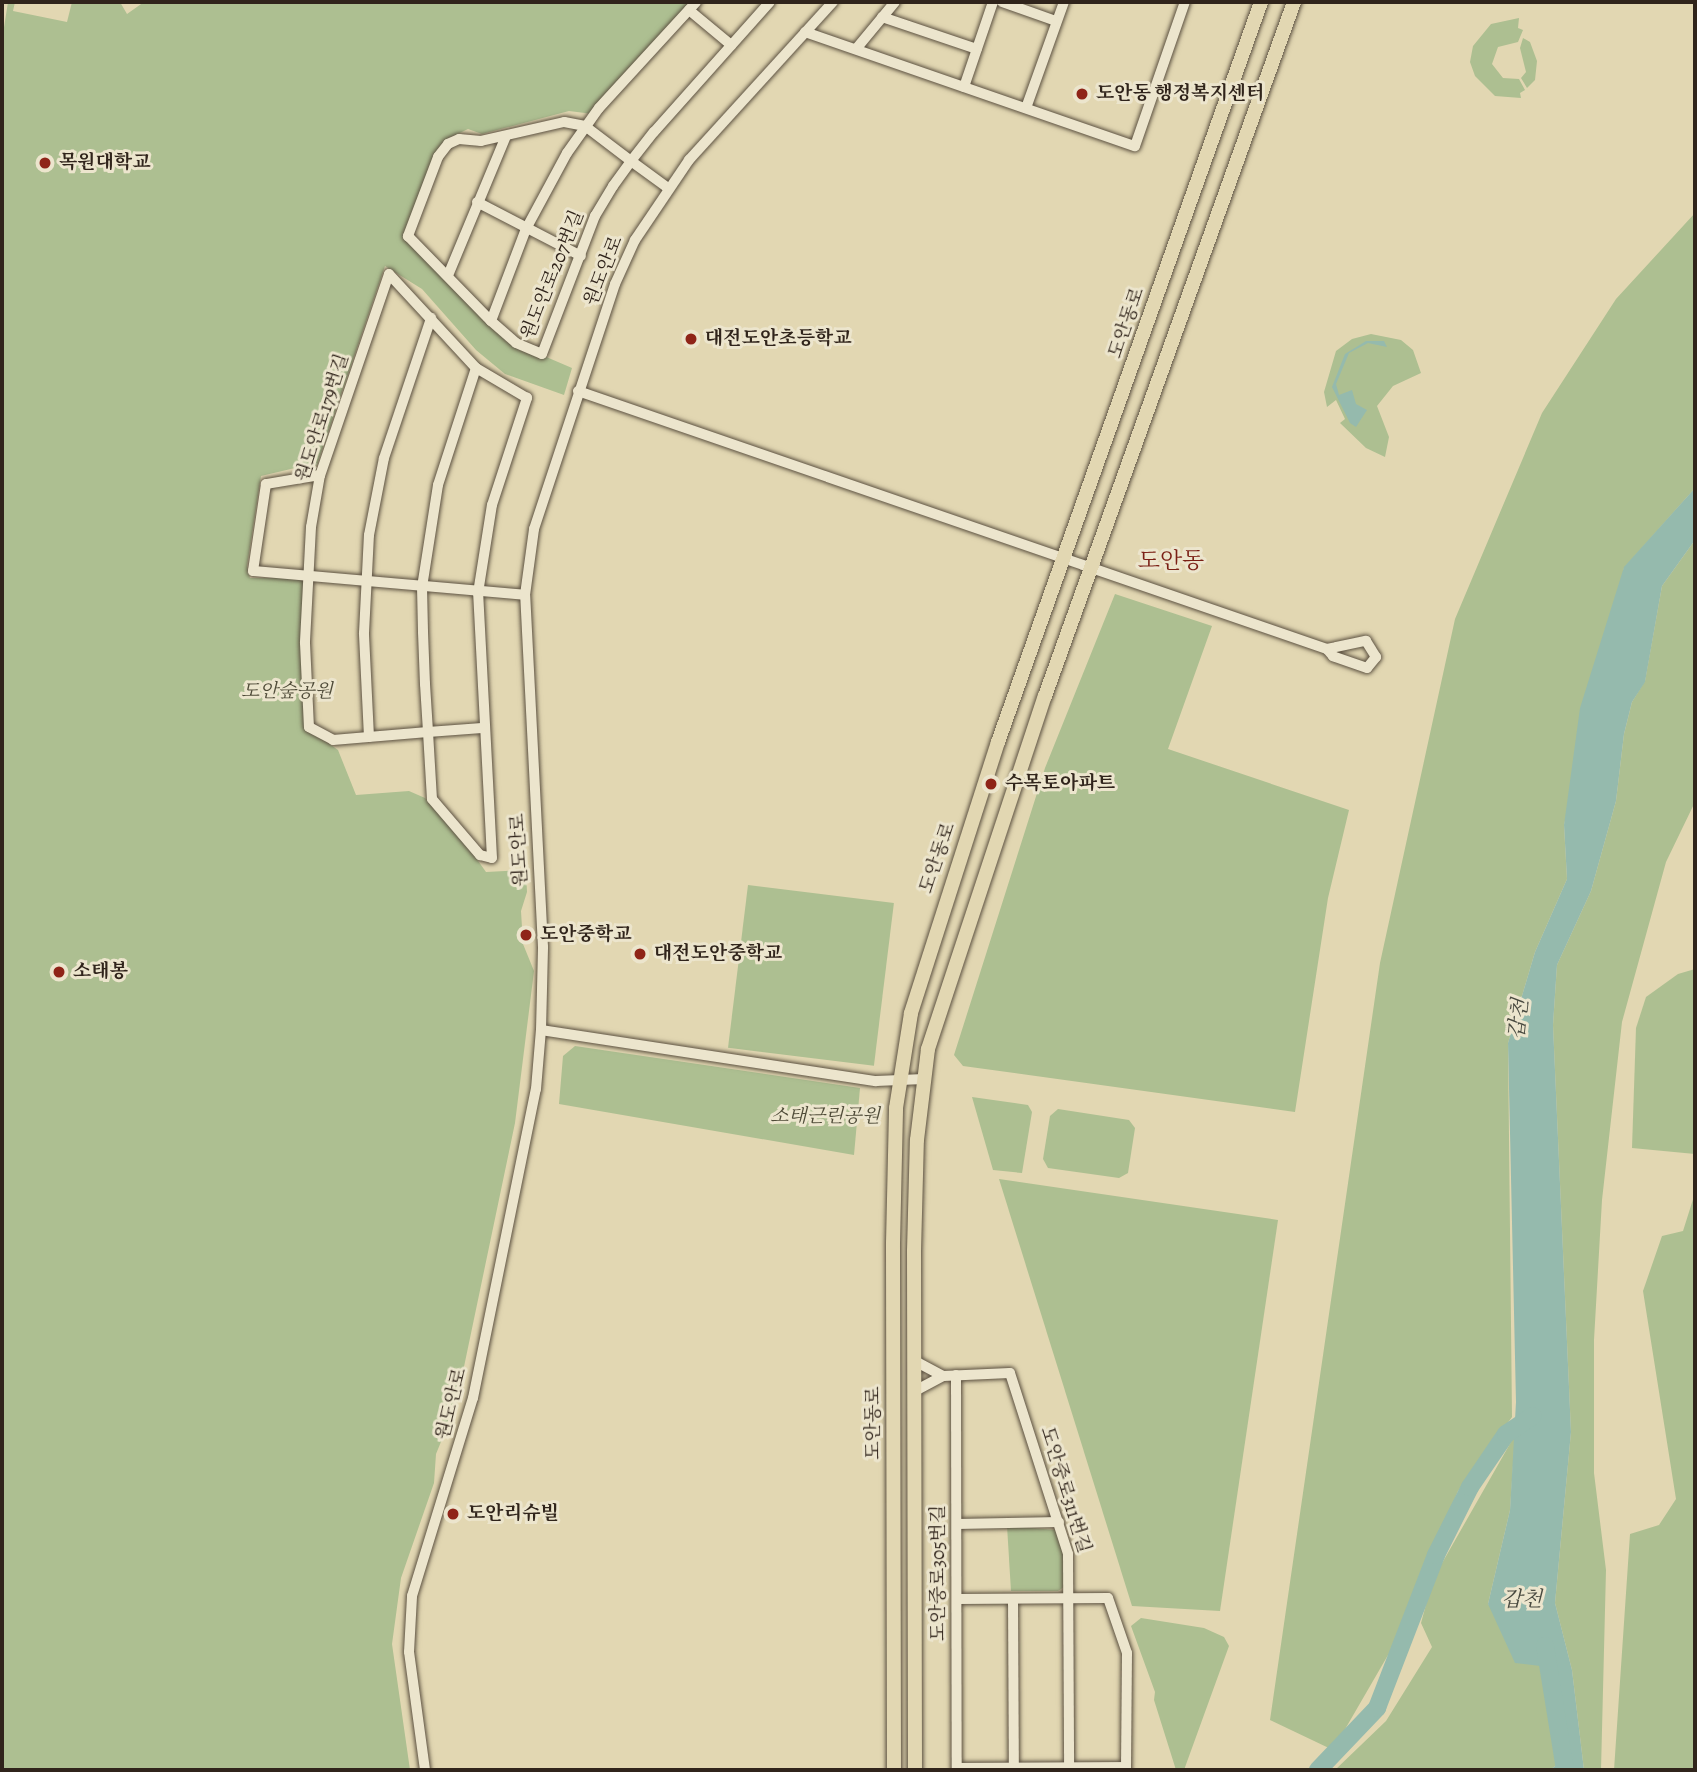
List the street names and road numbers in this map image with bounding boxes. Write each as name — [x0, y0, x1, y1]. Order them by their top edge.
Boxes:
street label: 원도안로207번길 — [517, 207, 589, 343]
street label: 원도안로 — [580, 233, 628, 309]
street label: 도안동로 — [1104, 285, 1150, 361]
street label: 원도안로179번길 — [292, 351, 354, 485]
street label: 원도안로 — [507, 813, 533, 887]
street label: 도안동로 — [915, 820, 961, 896]
street label: 원도안로 — [432, 1366, 472, 1442]
street label: 도안동로 — [863, 1386, 885, 1460]
street label: 도안중로311번길 — [1035, 1424, 1095, 1556]
street label: 도안중로305번길 — [928, 1505, 950, 1641]

